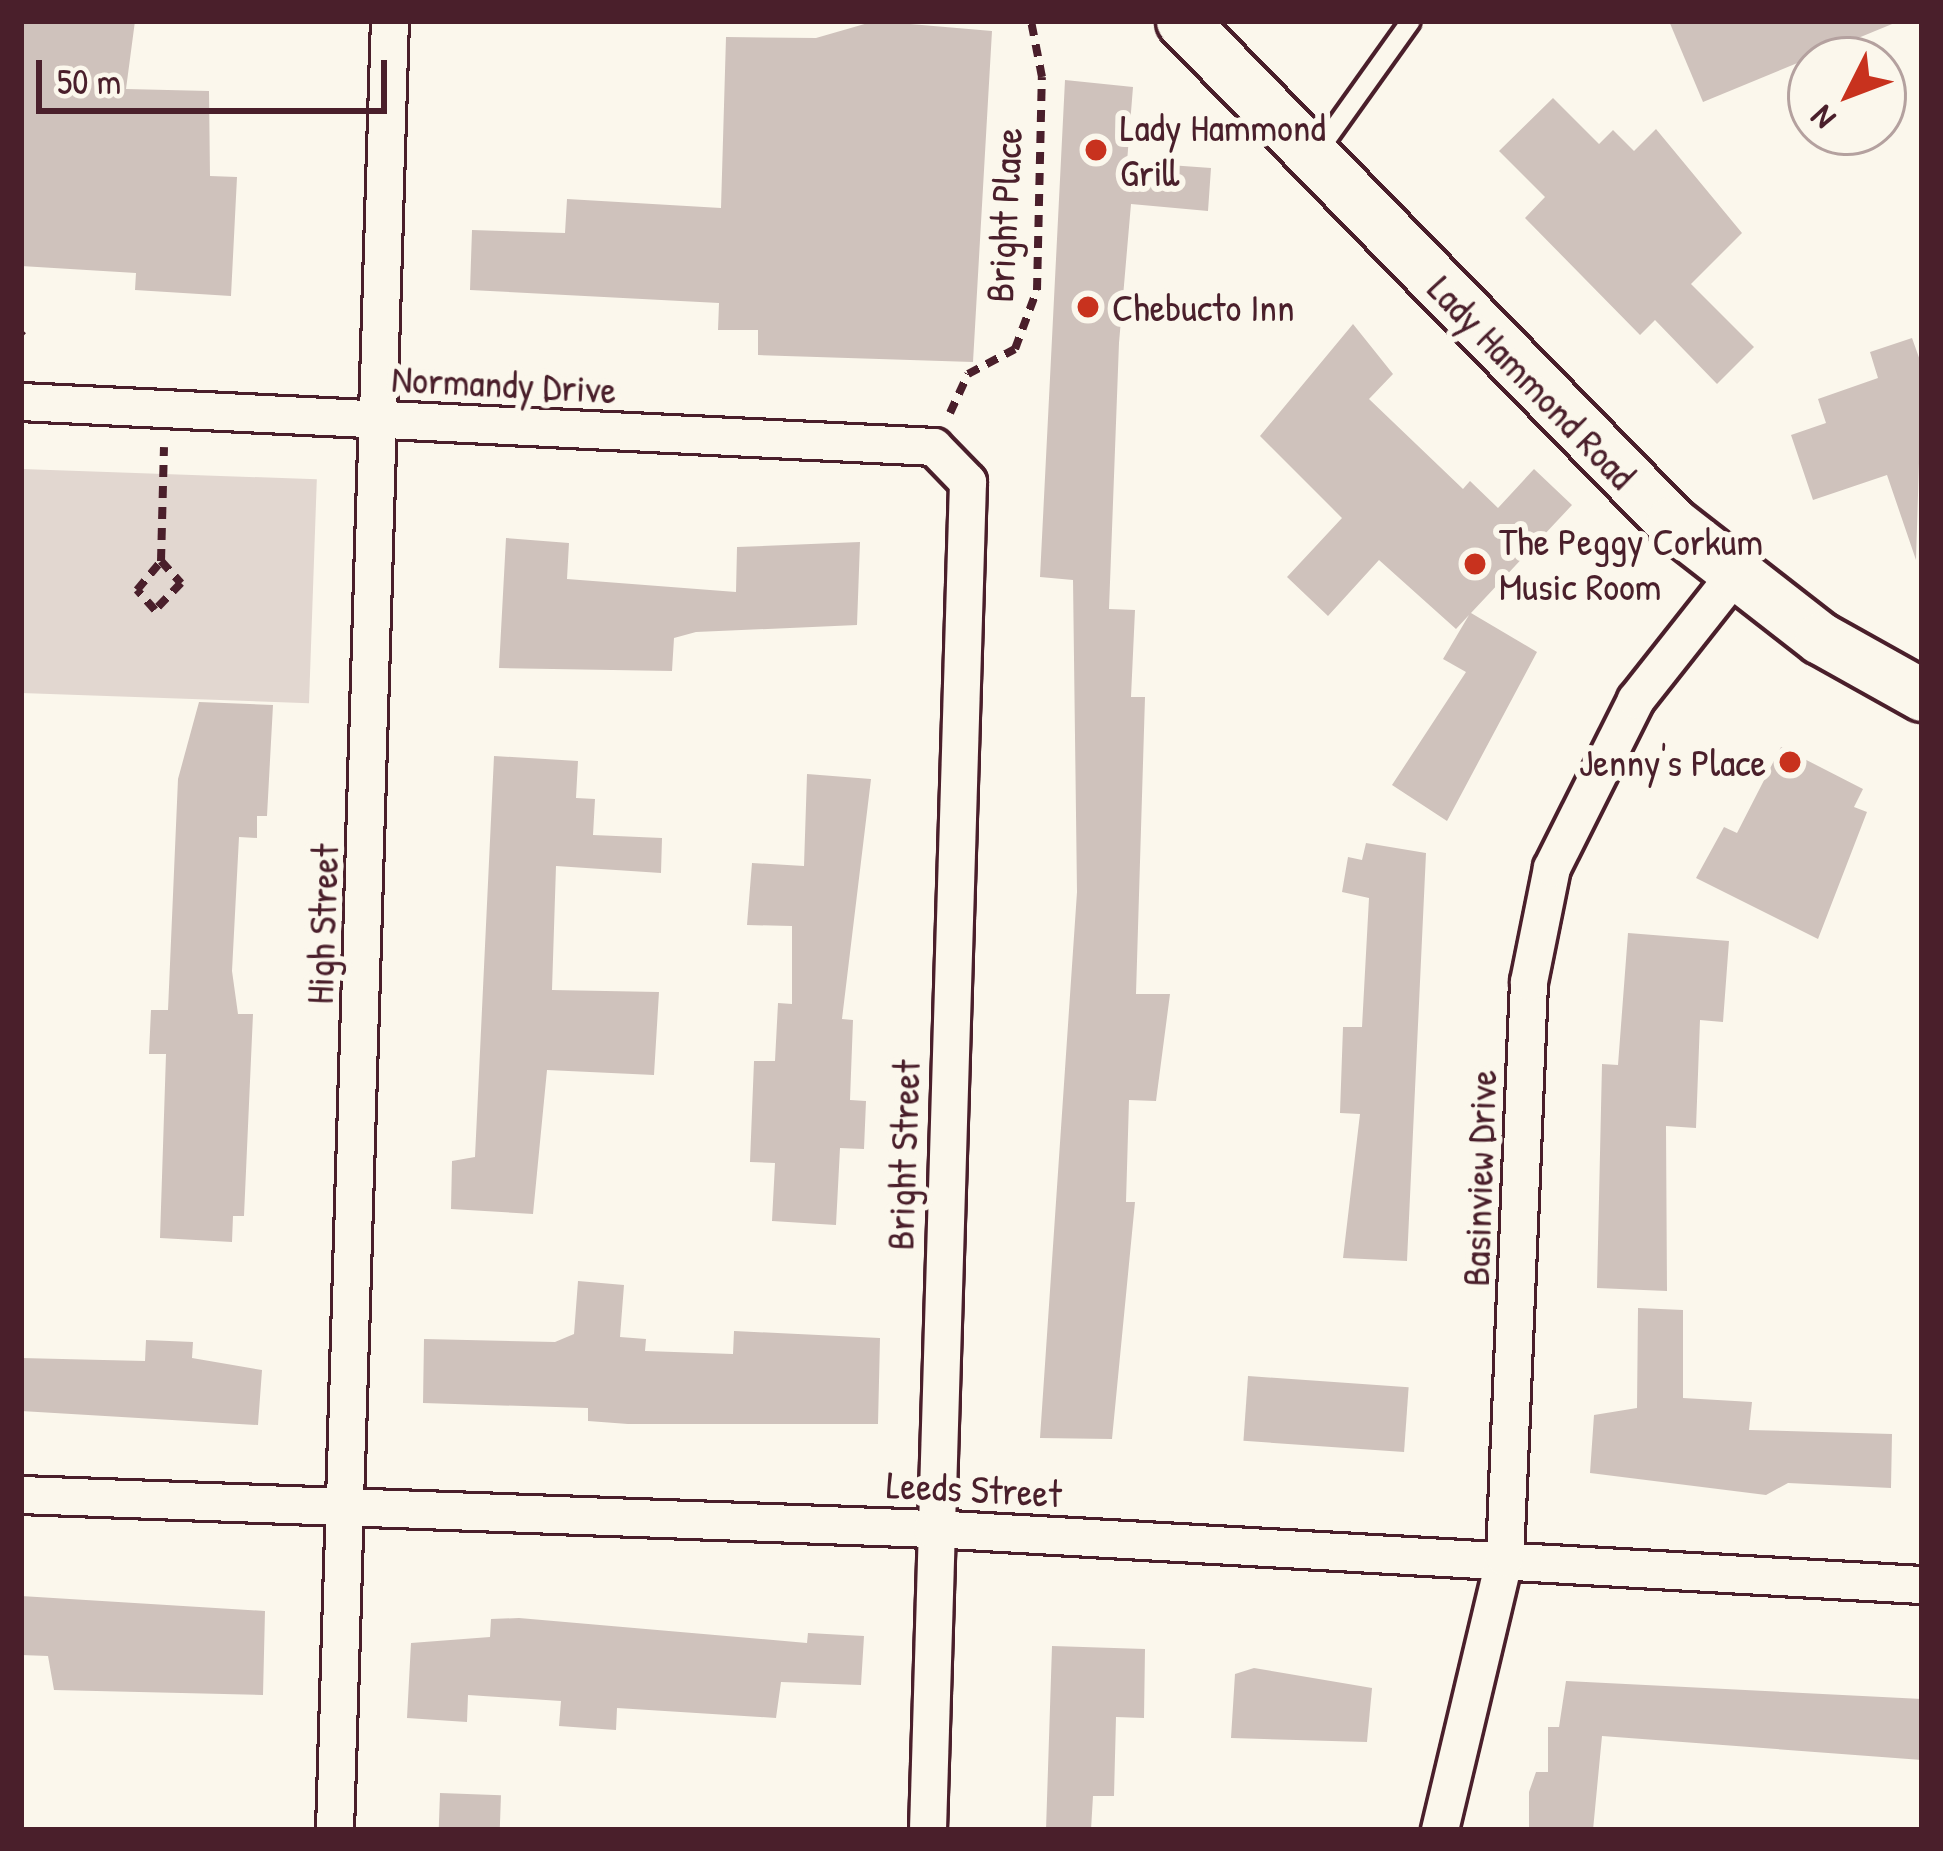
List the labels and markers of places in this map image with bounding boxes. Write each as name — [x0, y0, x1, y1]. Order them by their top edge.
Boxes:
place label: Lady Hammond Grill — [1120, 105, 1326, 196]
marker: Lady Hammond Grill — [1083, 137, 1109, 163]
place label: Chebucto Inn — [1112, 284, 1295, 330]
marker: Chebucto Inn — [1075, 294, 1101, 320]
place label: The Peggy Corkum Music Room — [1499, 519, 1763, 610]
marker: The Peggy Corkum Music Room — [1462, 551, 1488, 577]
place label: Jenny's Place — [1579, 739, 1766, 785]
marker: Jenny's Place — [1777, 749, 1803, 775]

